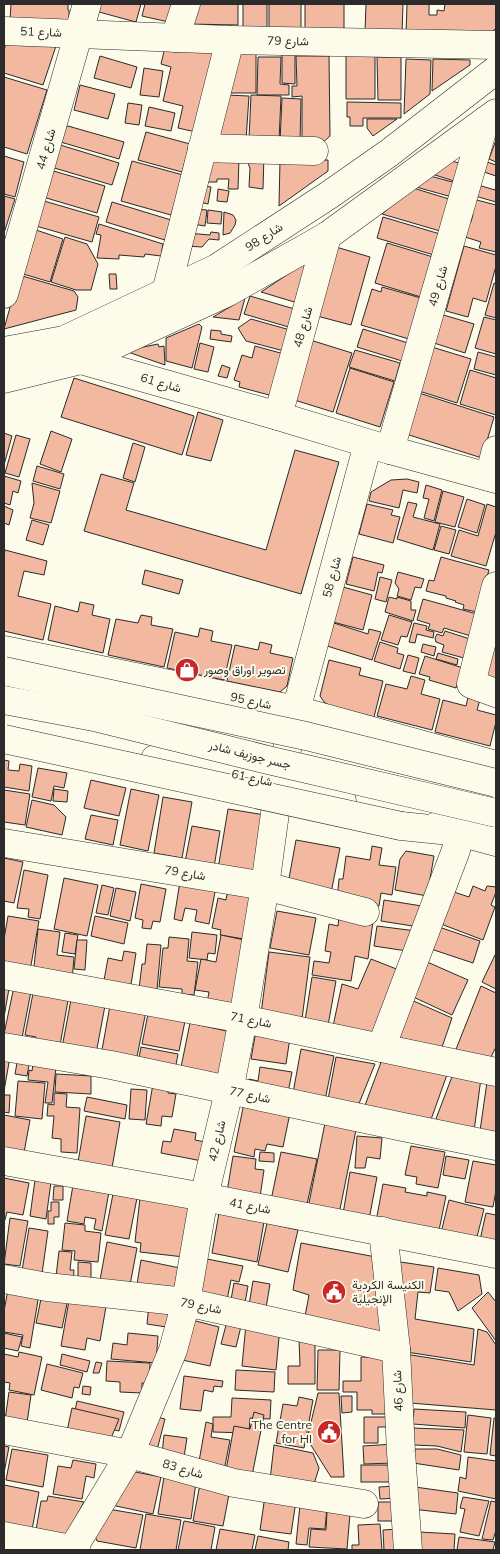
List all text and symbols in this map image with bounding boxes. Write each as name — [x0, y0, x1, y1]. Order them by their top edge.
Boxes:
street label: شارع 51 — [20, 23, 62, 42]
street label: شارع 79 — [267, 33, 309, 50]
street label: شارع 44 — [33, 127, 60, 172]
street label: شارع 98 — [242, 219, 286, 256]
street label: شارع 49 — [425, 264, 452, 309]
street label: شارع 48 — [290, 305, 317, 350]
street label: شارع 61 — [138, 370, 183, 397]
street label: شارع 58 — [319, 555, 346, 599]
shop icon: تصوير اوراق وصور — [174, 657, 200, 683]
place label: تصوير اوراق وصور — [203, 662, 286, 678]
street label: شارع 95 — [229, 689, 273, 714]
street label: جسر جوزيف شادر — [206, 737, 293, 773]
street label: شارع 61 — [230, 766, 274, 791]
street label: شارع 79 — [163, 862, 207, 885]
street label: شارع 71 — [229, 1008, 273, 1033]
street label: شارع 77 — [228, 1083, 272, 1108]
street label: شارع 42 — [205, 1119, 230, 1163]
street label: شارع 41 — [228, 1194, 272, 1219]
place label: الكنيسة الكردية الإنجيلية — [352, 1277, 424, 1307]
public building icon: الكنيسة الكردية الإنجيلية — [321, 1279, 347, 1305]
street label: شارع 79 — [179, 1294, 223, 1319]
street label: شارع 46 — [389, 1370, 408, 1412]
place label: The Centre for HI — [252, 1417, 312, 1446]
public building icon: The Centre for HI — [316, 1419, 342, 1445]
street label: شارع 83 — [160, 1456, 205, 1483]

